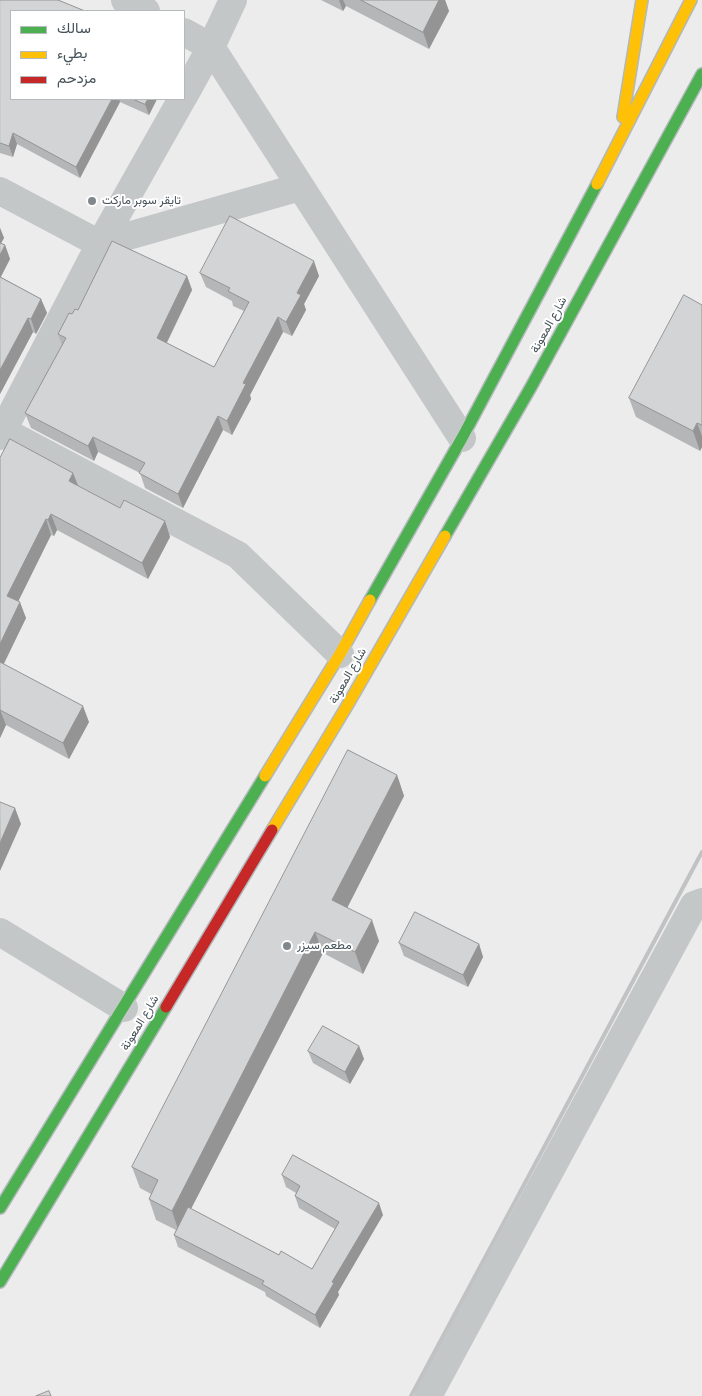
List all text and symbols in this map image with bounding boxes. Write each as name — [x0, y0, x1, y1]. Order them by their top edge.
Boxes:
legend — [10, 10, 185, 100]
text: سالك — [57, 19, 91, 37]
text: بطيء — [57, 44, 87, 62]
text: مزدحم — [57, 69, 96, 87]
place label: تايقر سوبر ماركت — [102, 194, 181, 208]
marker: تايقر سوبر ماركت — [86, 195, 98, 207]
street label: شارع المعونة — [528, 294, 570, 356]
street label: شارع المعونة — [326, 646, 370, 706]
place label: مطعم سيزر — [297, 939, 352, 953]
marker: مطعم سيزر — [281, 940, 293, 952]
street label: شارع المعونة — [118, 993, 162, 1053]

